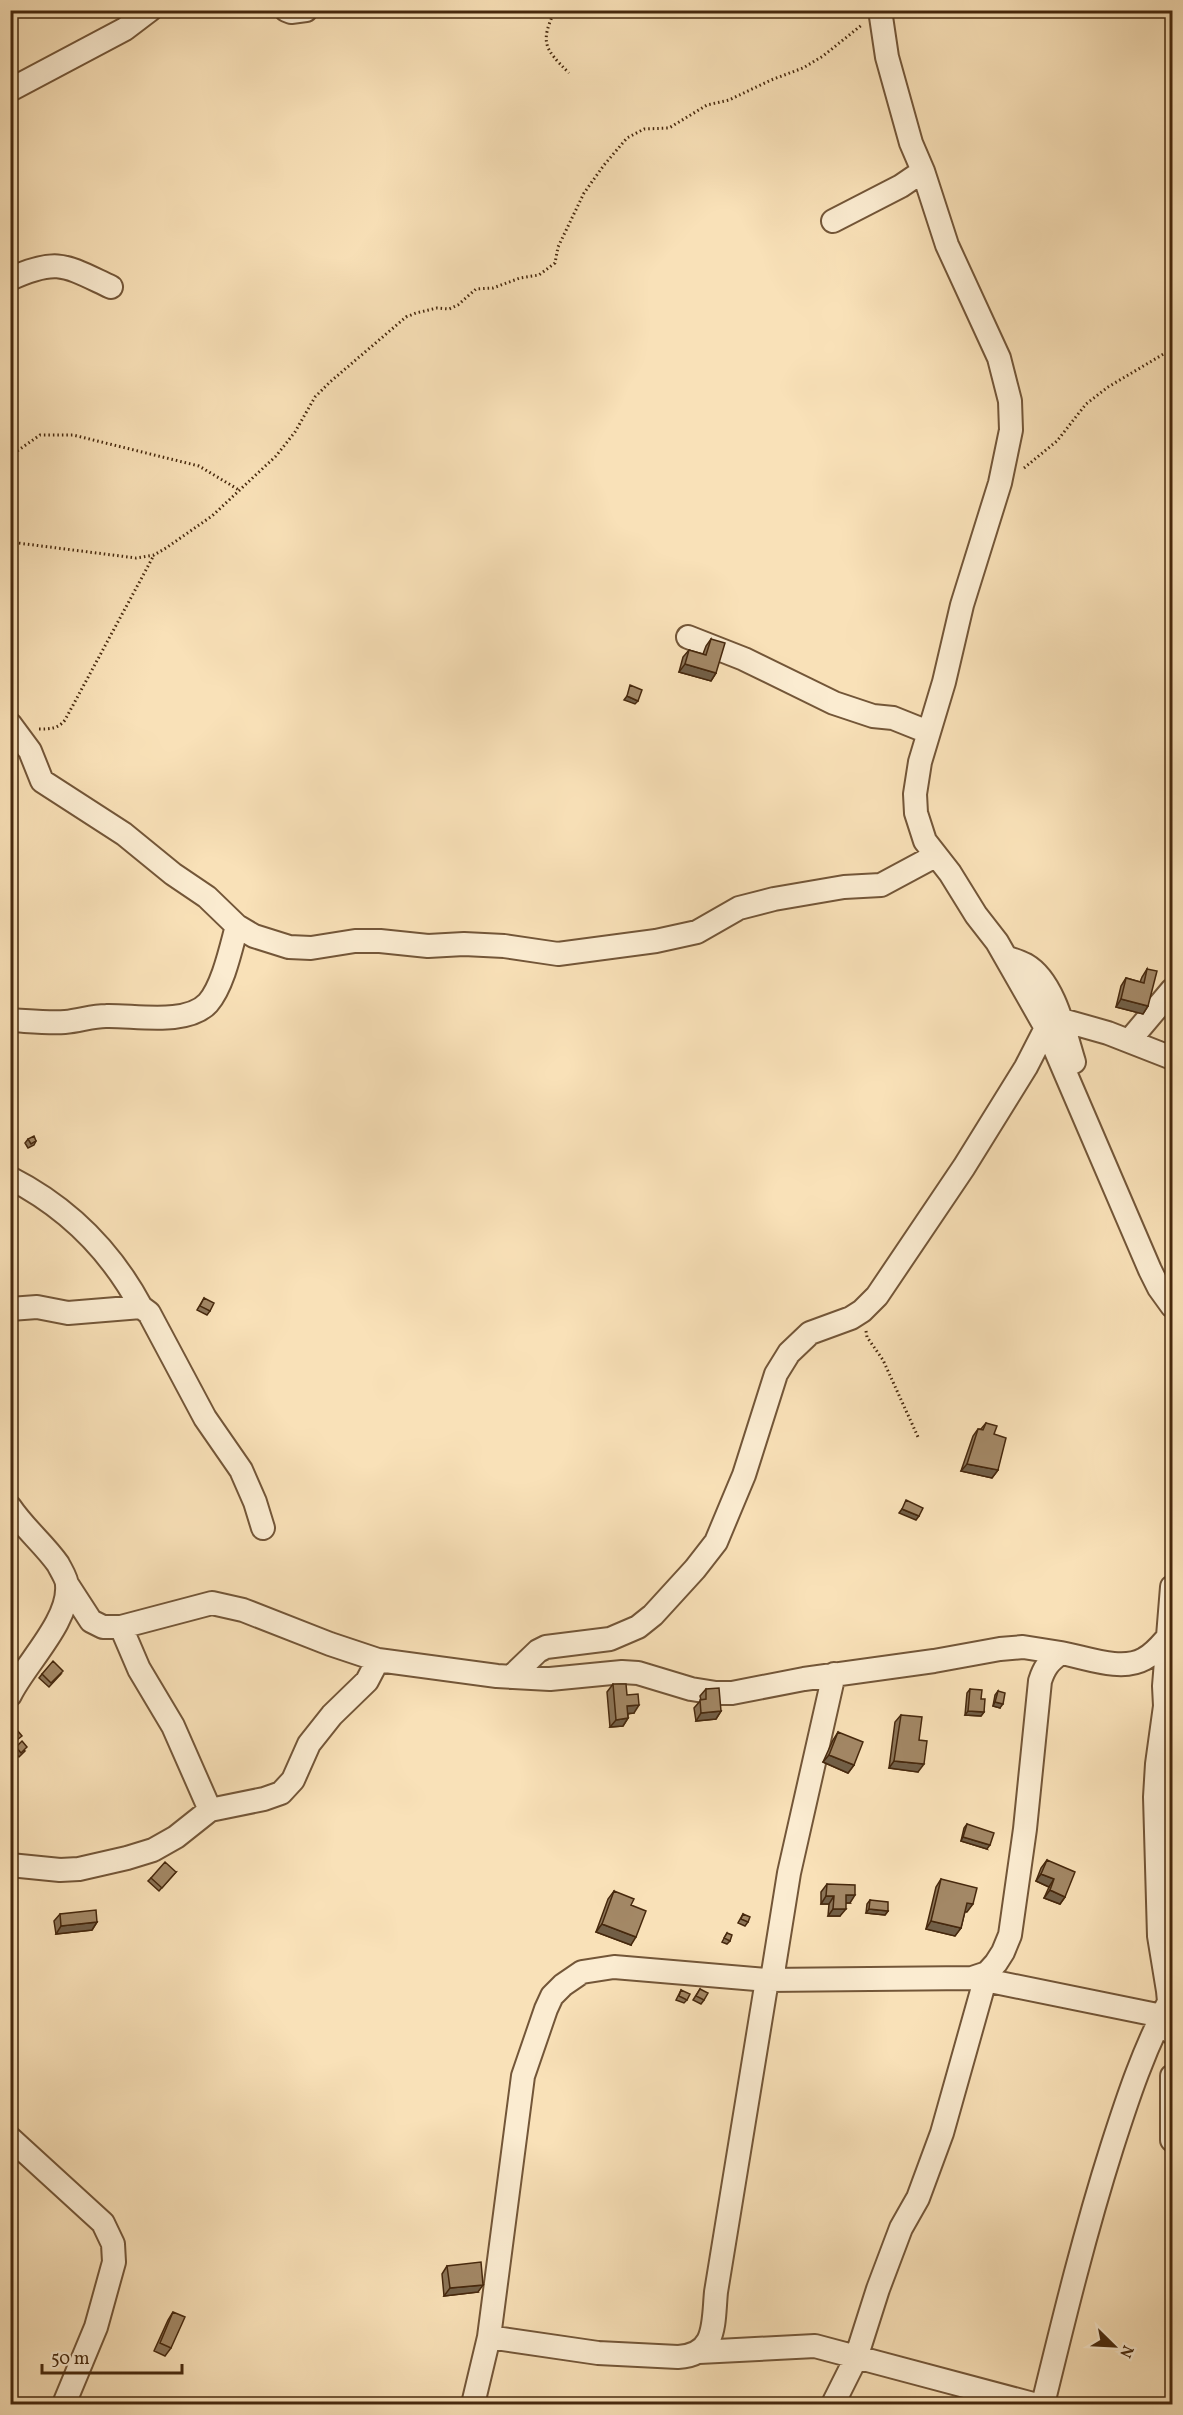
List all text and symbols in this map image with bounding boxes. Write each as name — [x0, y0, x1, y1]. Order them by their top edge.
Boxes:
north arrow — [1084, 2316, 1144, 2376]
scale bar — [42, 2337, 182, 2375]
text: N — [1113, 2342, 1138, 2361]
text: 50 m — [51, 2347, 90, 2372]

